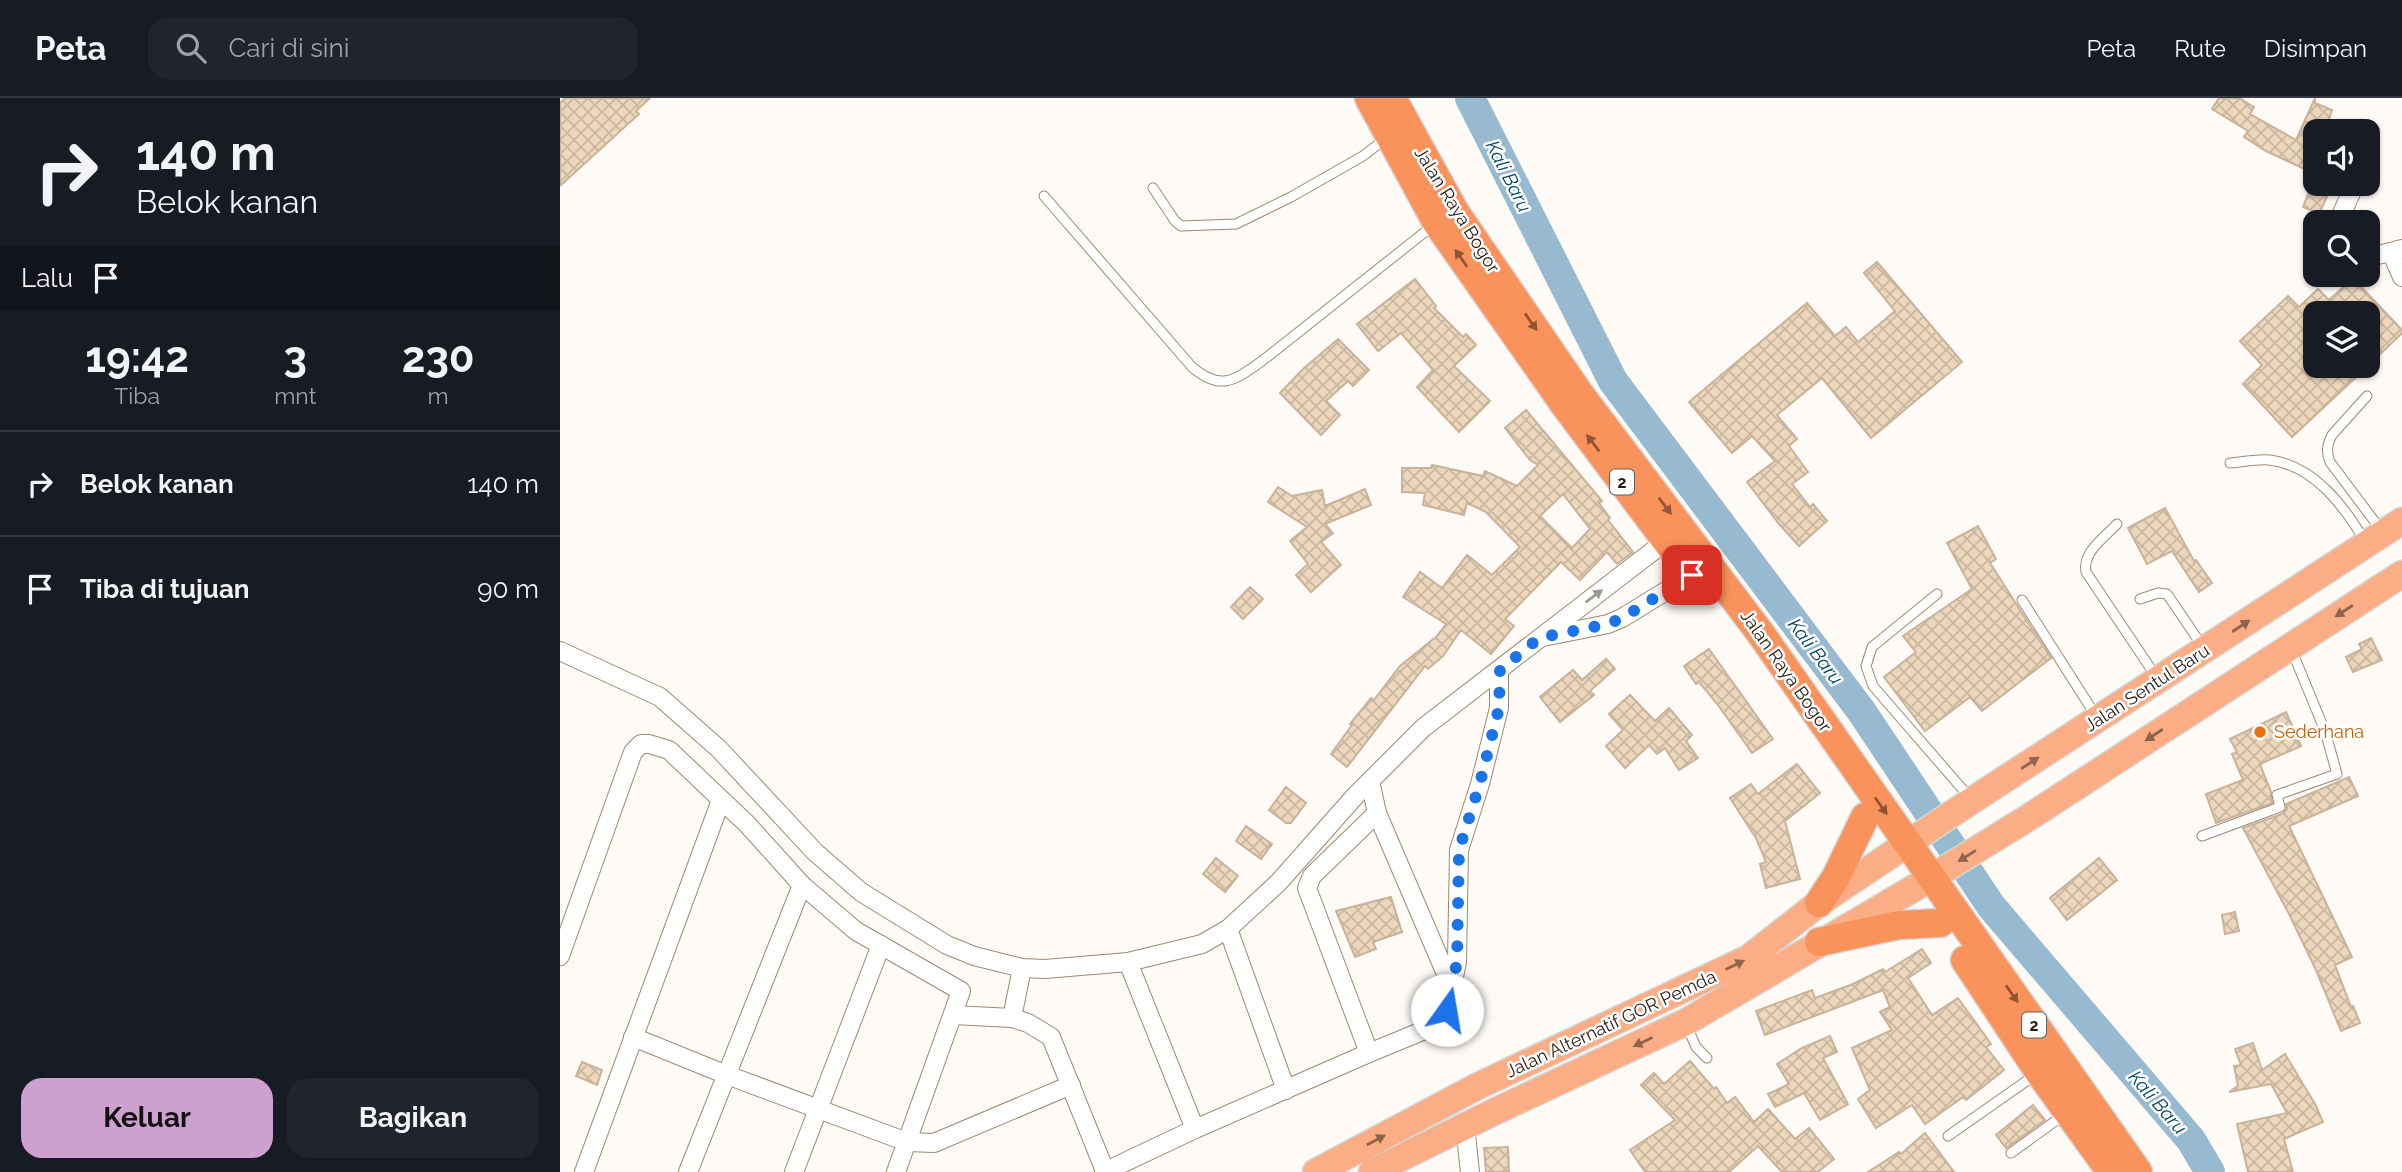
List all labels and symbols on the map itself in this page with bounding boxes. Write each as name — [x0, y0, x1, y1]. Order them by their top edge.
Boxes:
water label: Kali Baru — [1482, 137, 1536, 215]
street label: Jalan Raya Bogor — [1410, 143, 1505, 277]
one-way arrow — [1454, 249, 1468, 267]
one-way arrow — [1524, 313, 1538, 331]
one-way arrow — [1586, 434, 1600, 452]
road number: 2 — [1610, 470, 1634, 494]
one-way arrow — [1657, 497, 1671, 515]
pin — [1662, 545, 1722, 605]
one-way arrow — [1584, 589, 1602, 604]
one-way arrow — [2335, 604, 2354, 617]
street label: Jalan Raya Bogor — [1737, 606, 1837, 736]
water label: Kali Baru — [1784, 614, 1848, 689]
one-way arrow — [2232, 620, 2251, 633]
street label: Jalan Sentul Baru — [2080, 639, 2213, 736]
place label: Sederhana — [2274, 721, 2364, 742]
marker: Sederhana — [2252, 724, 2268, 740]
one-way arrow — [2145, 728, 2163, 742]
one-way arrow — [2020, 757, 2040, 770]
one-way arrow — [1874, 797, 1888, 815]
one-way arrow — [1957, 849, 1977, 862]
one-way arrow — [1725, 960, 1745, 971]
street label: Jalan Alternatif GOR Pemda — [1502, 966, 1719, 1082]
position arrow — [1410, 973, 1484, 1047]
one-way arrow — [2005, 985, 2019, 1003]
road number: 2 — [2022, 1012, 2046, 1037]
one-way arrow — [1633, 1036, 1653, 1048]
water label: Kali Baru — [2124, 1066, 2192, 1138]
one-way arrow — [1366, 1134, 1386, 1146]

